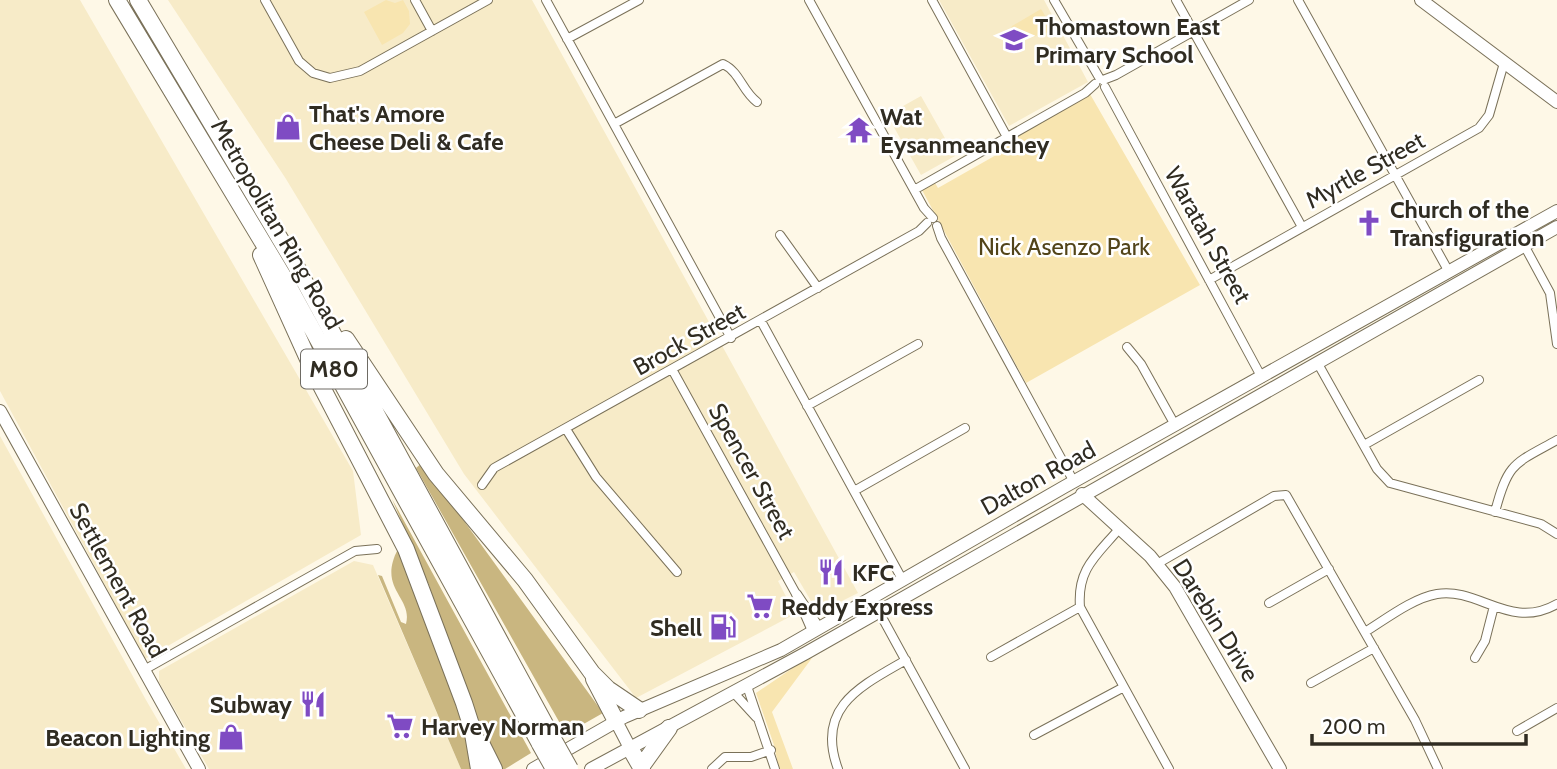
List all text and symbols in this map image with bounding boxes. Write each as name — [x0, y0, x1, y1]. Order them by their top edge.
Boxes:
place label: Thomastown East Primary School — [1035, 12, 1220, 69]
school or university icon: Thomastown East Primary School — [999, 25, 1029, 55]
place label: That's Amore Cheese Deli & Cafe — [309, 99, 504, 156]
place label: Wat Eysanmeanchey — [880, 102, 1050, 159]
shop icon: That's Amore Cheese Deli & Cafe — [273, 112, 303, 142]
street label: Metropolitan Ring Road — [205, 114, 349, 334]
temple icon: Wat Eysanmeanchey — [844, 115, 874, 145]
street label: Myrtle Street — [1300, 125, 1430, 215]
street label: Waratah Street — [1159, 162, 1257, 308]
place label: Church of the Transfiguration — [1390, 195, 1544, 252]
church icon: Church of the Transfiguration — [1354, 208, 1384, 238]
park label: Nick Asenzo Park — [978, 232, 1150, 261]
street label: Brock Street — [628, 296, 750, 382]
road number: M80 — [301, 350, 367, 388]
street label: Spencer Street — [703, 398, 801, 544]
street label: Dalton Road — [976, 435, 1100, 521]
street label: Settlement Road — [64, 498, 172, 662]
street label: Darebin Drive — [1167, 553, 1265, 687]
restaurant icon: KFC — [816, 557, 846, 587]
place label: KFC — [852, 558, 894, 587]
supermarket icon: Reddy Express — [745, 591, 775, 621]
place label: Reddy Express — [781, 592, 933, 621]
fuel station icon: Shell — [708, 612, 738, 642]
place label: Shell — [650, 613, 702, 642]
restaurant icon: Subway — [298, 689, 328, 719]
place label: Subway — [210, 690, 292, 719]
scale bar — [1312, 702, 1526, 746]
supermarket icon: Harvey Norman — [385, 711, 415, 741]
place label: Harvey Norman — [421, 712, 585, 741]
text: 200 m — [1322, 714, 1385, 739]
shop icon: Beacon Lighting — [216, 722, 246, 752]
place label: Beacon Lighting — [45, 723, 210, 752]

